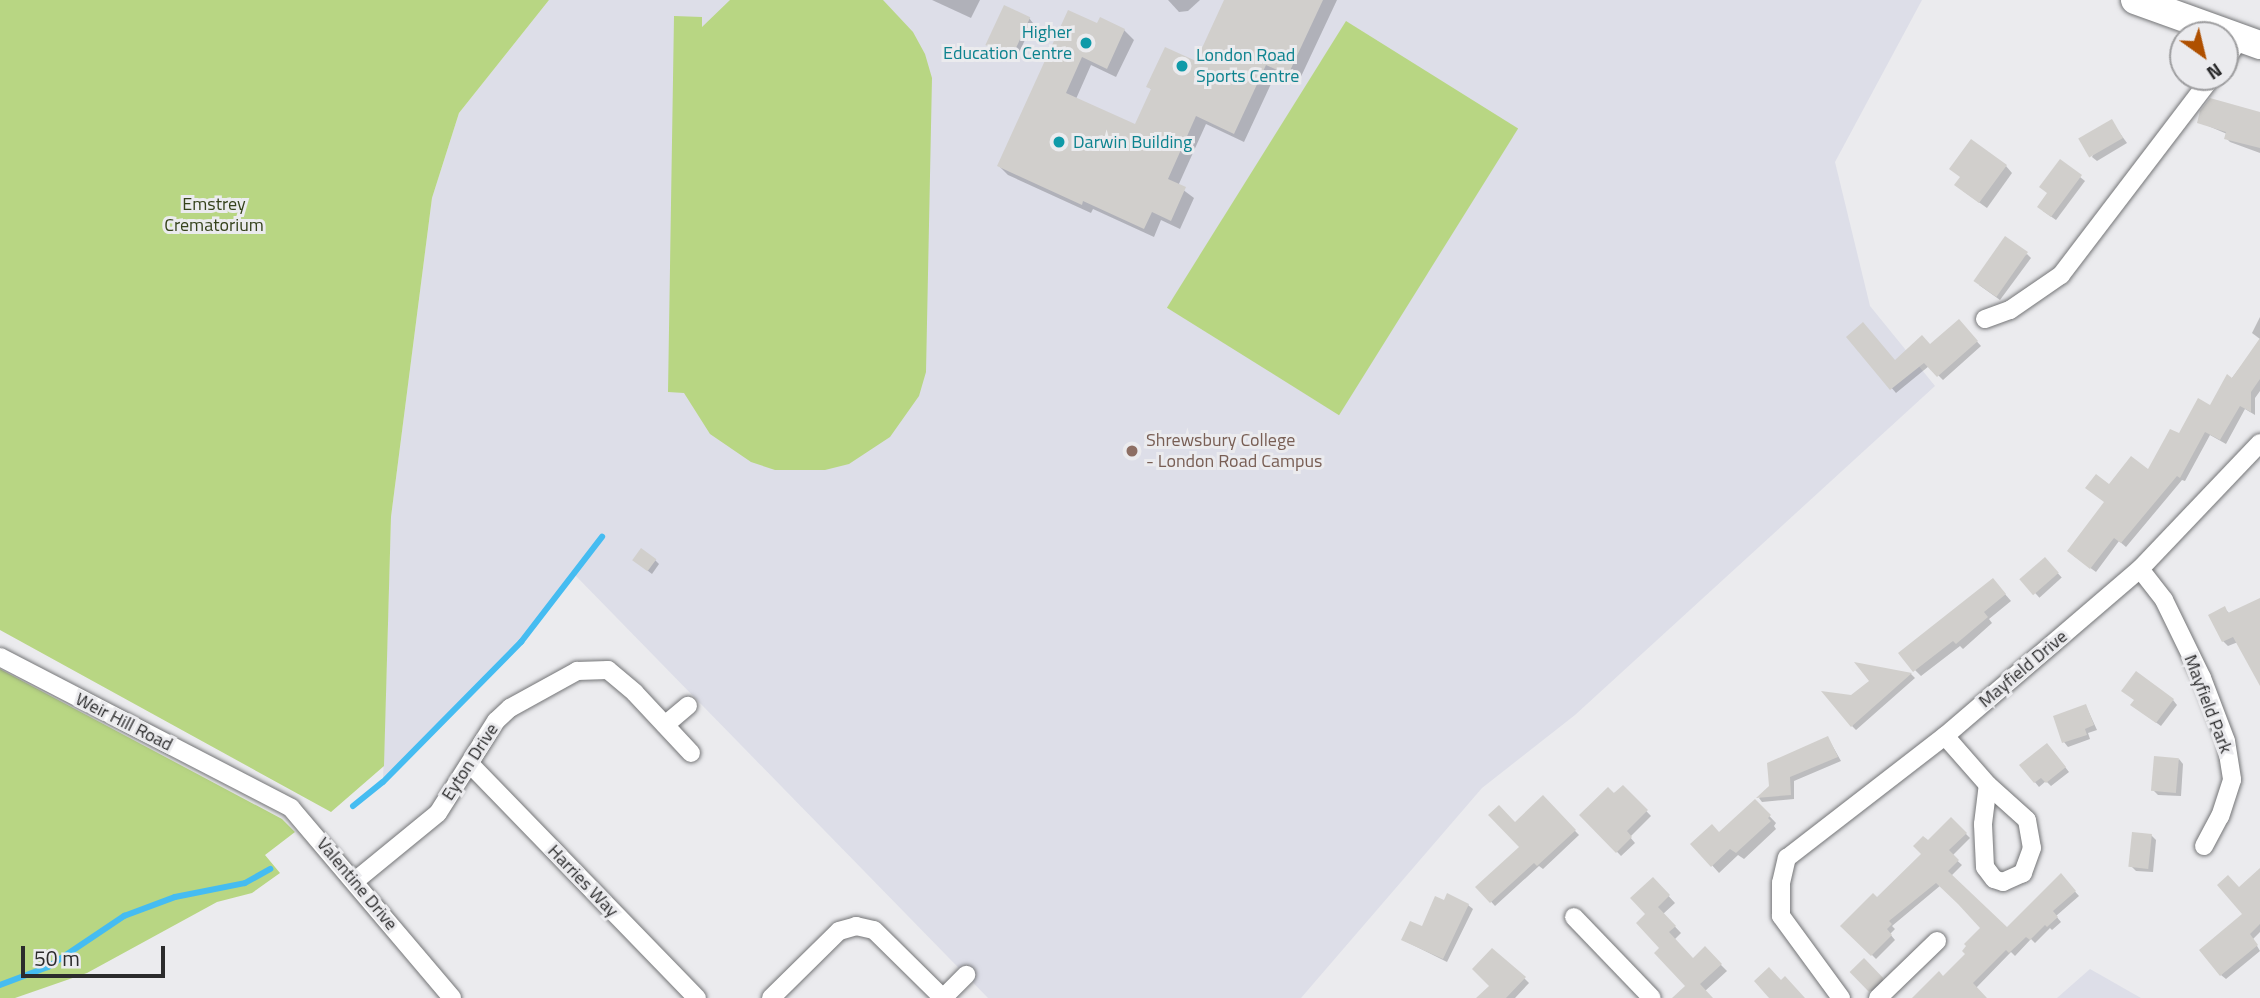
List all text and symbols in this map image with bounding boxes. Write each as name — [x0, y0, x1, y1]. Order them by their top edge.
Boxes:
north arrow — [2169, 21, 2239, 91]
place label: Higher Education Centre — [943, 22, 1072, 64]
marker: Higher Education Centre — [1078, 35, 1094, 51]
place label: London Road Sports Centre — [1196, 45, 1299, 88]
text: N — [2201, 56, 2228, 88]
marker: London Road Sports Centre — [1174, 58, 1190, 74]
place label: Darwin Building — [1073, 131, 1192, 153]
marker: Darwin Building — [1051, 134, 1067, 150]
park label: Emstrey Crematorium — [164, 194, 264, 236]
place label: Shrewsbury College - London Road Campus — [1146, 430, 1322, 472]
marker: Shrewsbury College - London Road Campus — [1124, 443, 1140, 459]
street label: Mayfield Drive — [1974, 626, 2072, 712]
street label: Mayfield Park — [2179, 652, 2237, 756]
street label: Weir Hill Road — [72, 688, 176, 756]
street label: Eyton Drive — [437, 720, 503, 804]
street label: Valentine Drive — [312, 833, 402, 935]
street label: Harries Way — [543, 840, 623, 922]
scale bar — [24, 932, 168, 976]
text: 50 m — [34, 942, 80, 974]

